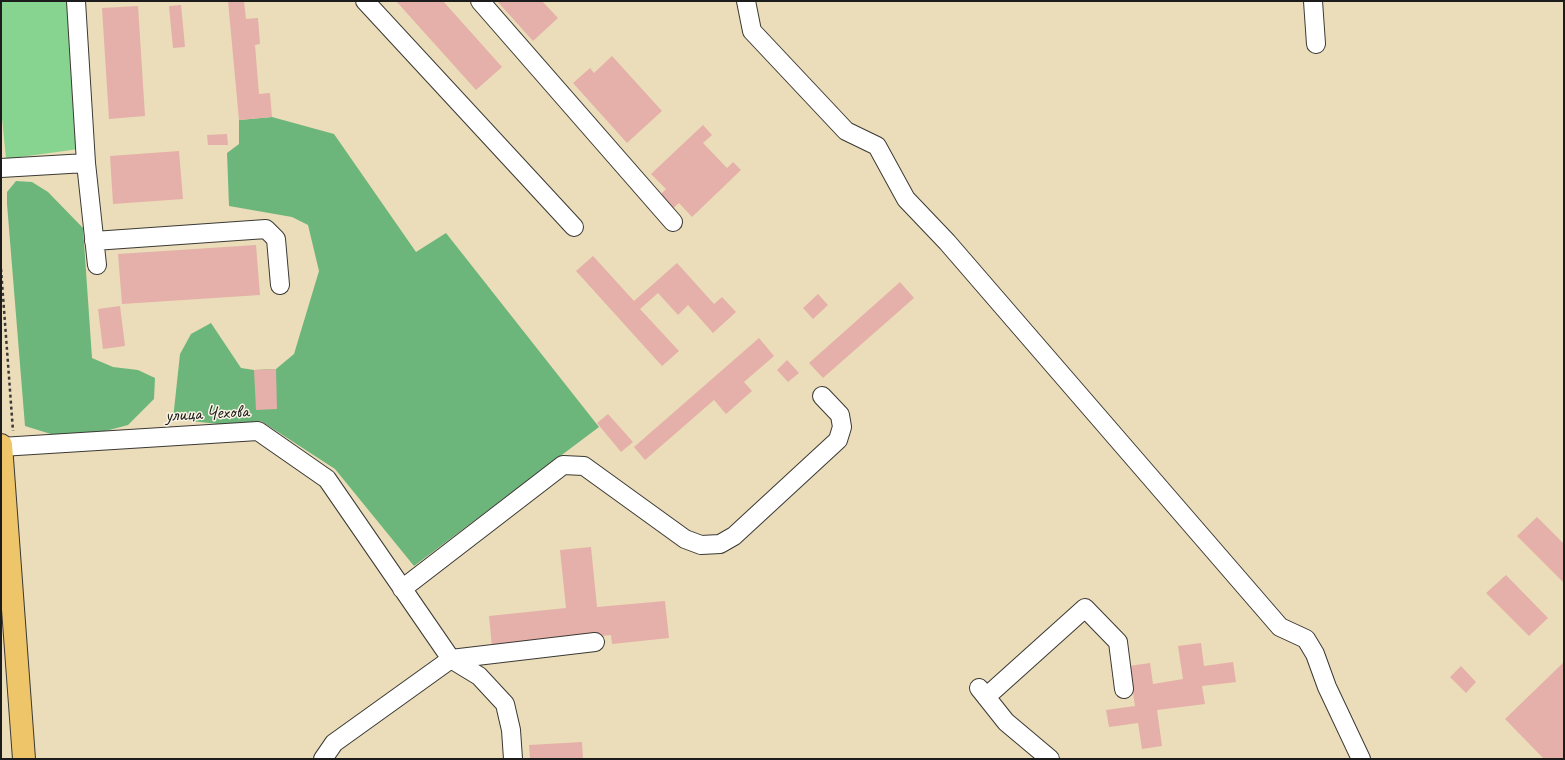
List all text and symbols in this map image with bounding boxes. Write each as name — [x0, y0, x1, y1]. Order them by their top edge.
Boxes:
street label: улица Чехова — [165, 400, 249, 428]

